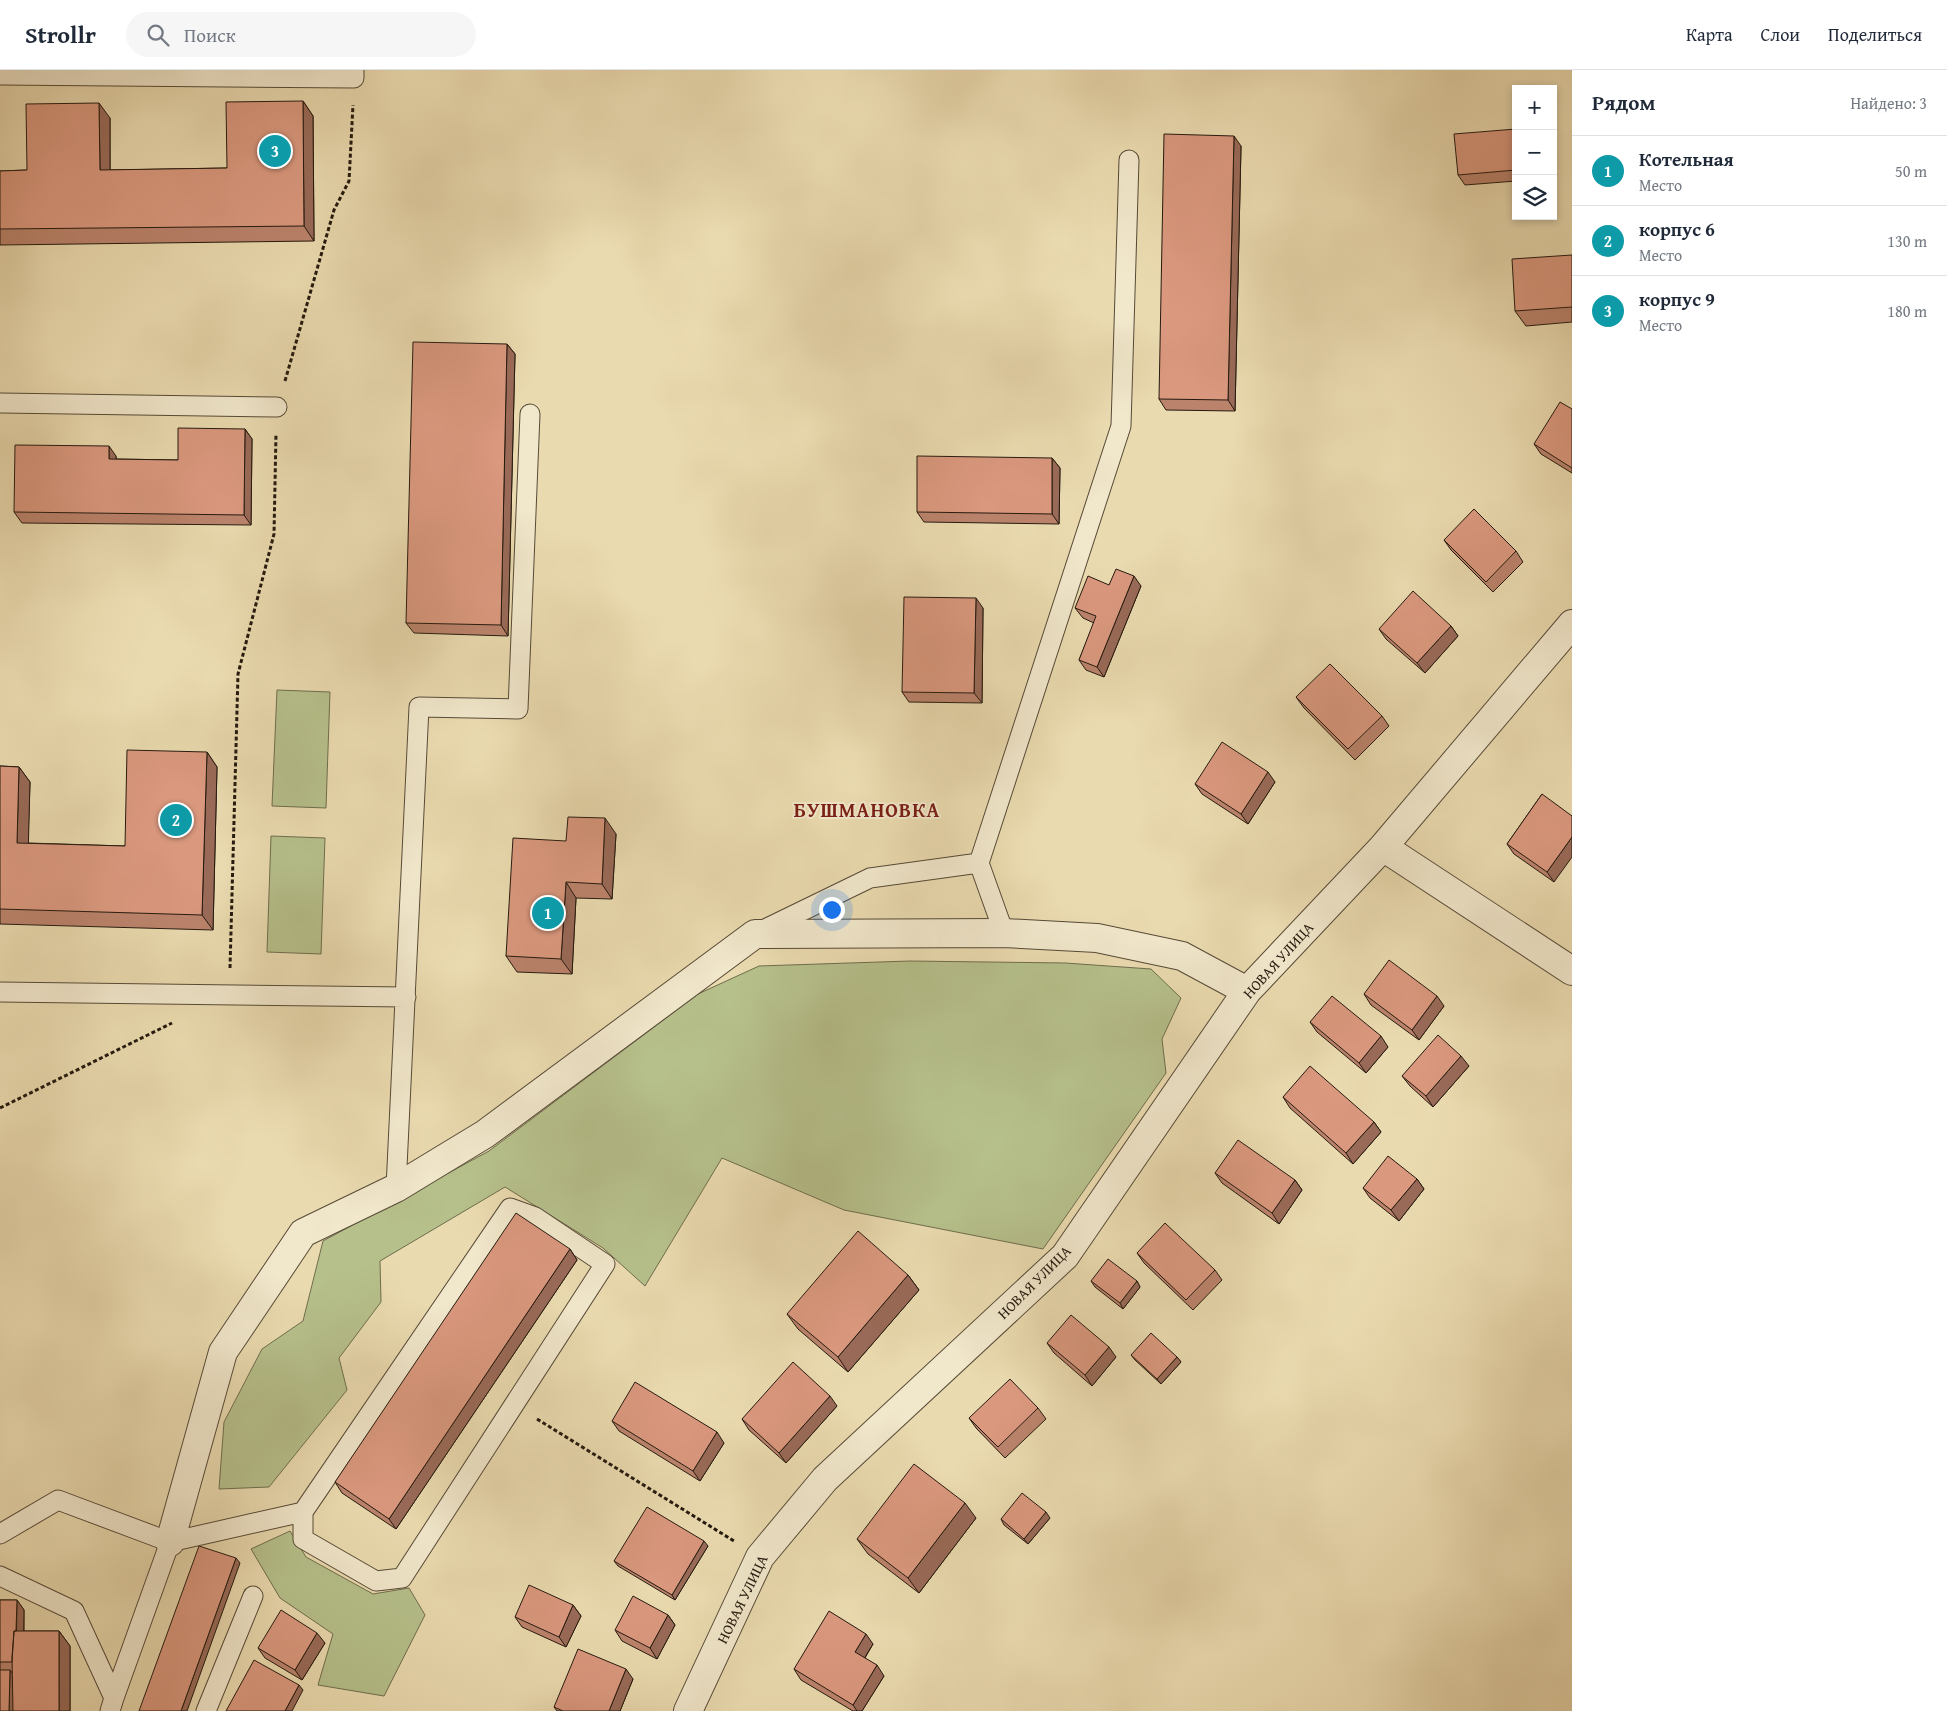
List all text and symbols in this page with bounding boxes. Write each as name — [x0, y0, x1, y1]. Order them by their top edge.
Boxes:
search box — [126, 12, 476, 57]
text: Strollr — [25, 17, 96, 52]
icon: search — [144, 21, 172, 49]
text: Поиск — [184, 21, 236, 49]
text: Карта — [1686, 21, 1733, 48]
text: Слои — [1761, 21, 1800, 48]
text: Поделиться — [1828, 21, 1922, 48]
map controls — [1512, 85, 1557, 220]
button: + — [1512, 85, 1557, 130]
text: Рядом — [1592, 87, 1655, 118]
text: Найдено: 3 — [1850, 91, 1927, 115]
button: − — [1512, 130, 1557, 175]
pin: 3 — [259, 132, 291, 170]
text: Котельная — [1639, 145, 1734, 173]
text: 1 — [1604, 159, 1612, 183]
text: 50 m — [1895, 159, 1927, 183]
text: Место — [1639, 173, 1682, 197]
button: layers — [1512, 175, 1557, 220]
text: корпус 6 — [1639, 215, 1715, 243]
text: 2 — [1604, 229, 1612, 253]
text: 130 m — [1887, 229, 1927, 253]
text: Место — [1639, 243, 1682, 267]
text: корпус 9 — [1639, 285, 1715, 313]
text: 3 — [1604, 299, 1612, 323]
text: 180 m — [1887, 299, 1927, 323]
text: Место — [1639, 313, 1682, 337]
district label: БУШМАНОВКА — [794, 795, 940, 824]
pin: 2 — [160, 801, 192, 839]
pin: 1 — [532, 894, 564, 932]
your location — [819, 897, 845, 923]
street label: НОВАЯ УЛИЦА — [1238, 917, 1318, 1003]
street label: НОВАЯ УЛИЦА — [993, 1241, 1075, 1323]
street label: НОВАЯ УЛИЦА — [711, 1551, 773, 1647]

